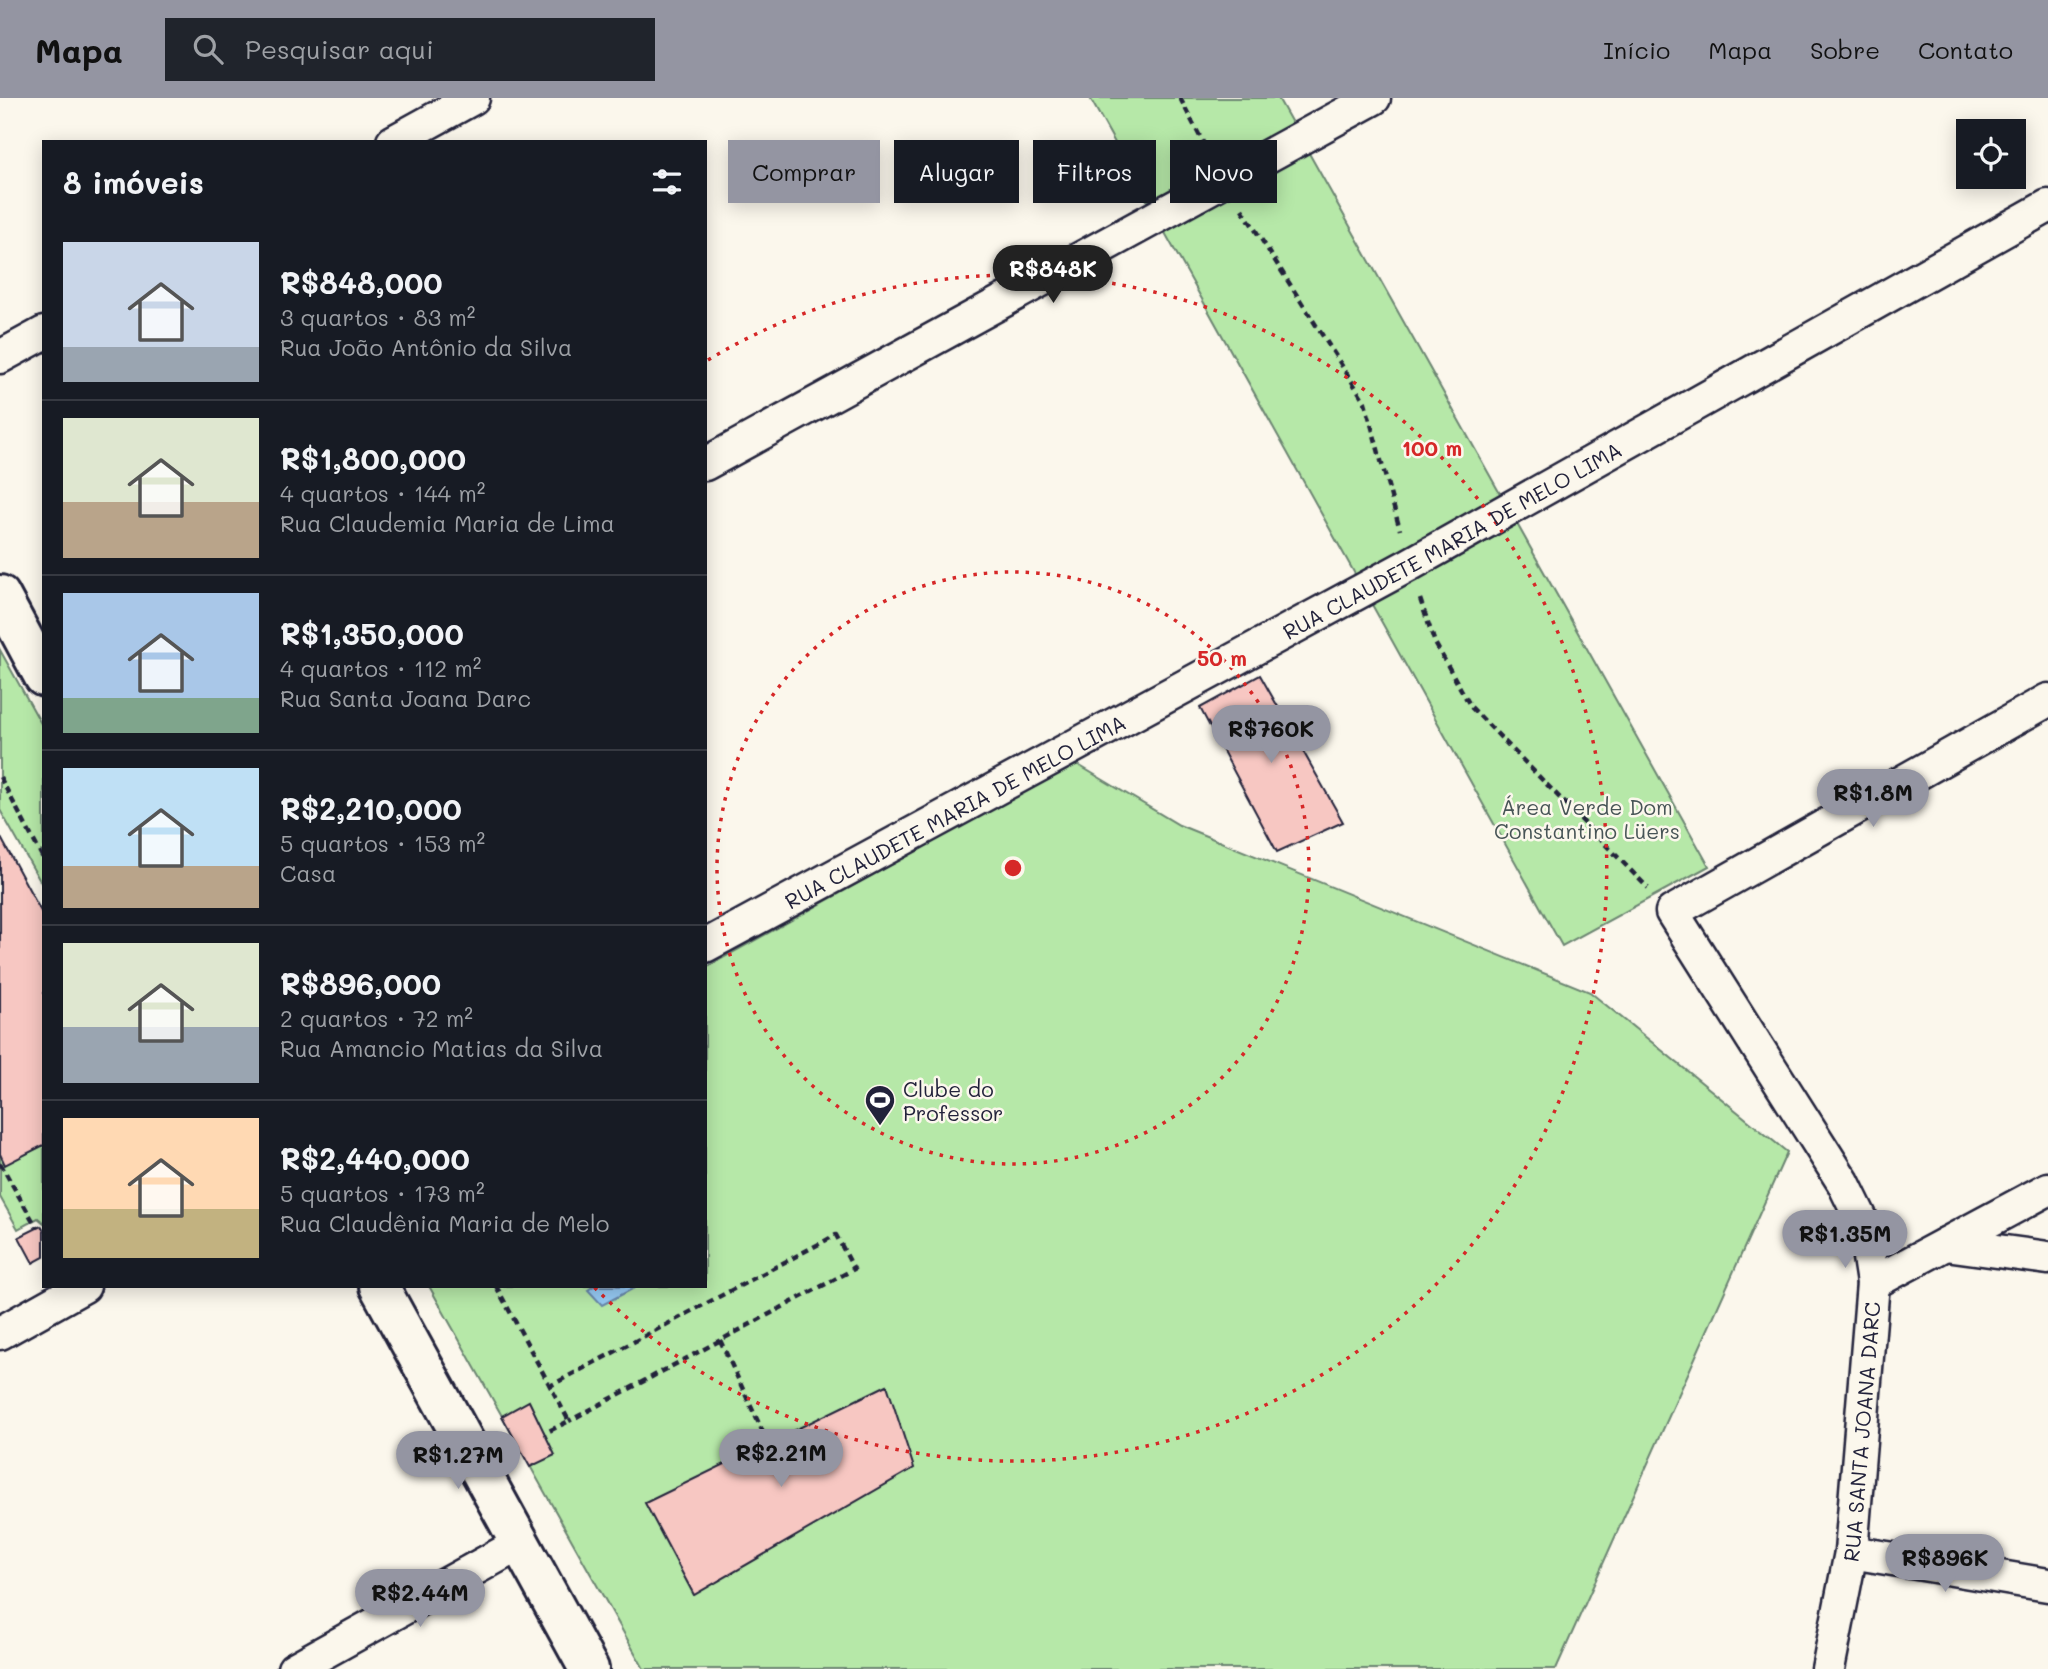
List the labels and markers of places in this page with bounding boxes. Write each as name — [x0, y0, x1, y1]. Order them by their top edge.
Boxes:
pin: R$848K — [996, 246, 1110, 305]
pin: R$760K — [1214, 706, 1328, 765]
pin: R$1.8M — [1816, 770, 1930, 829]
centre of rings — [1001, 856, 1025, 880]
place label: Clube do Professor — [903, 1075, 1003, 1126]
sports icon: Clube do Professor — [863, 1083, 897, 1127]
pin: R$1.35M — [1780, 1210, 1910, 1270]
pin: R$2.21M — [716, 1430, 846, 1489]
pin: R$1.27M — [393, 1432, 523, 1491]
pin: R$896K — [1888, 1534, 2002, 1594]
pin: R$2.44M — [355, 1570, 485, 1629]

